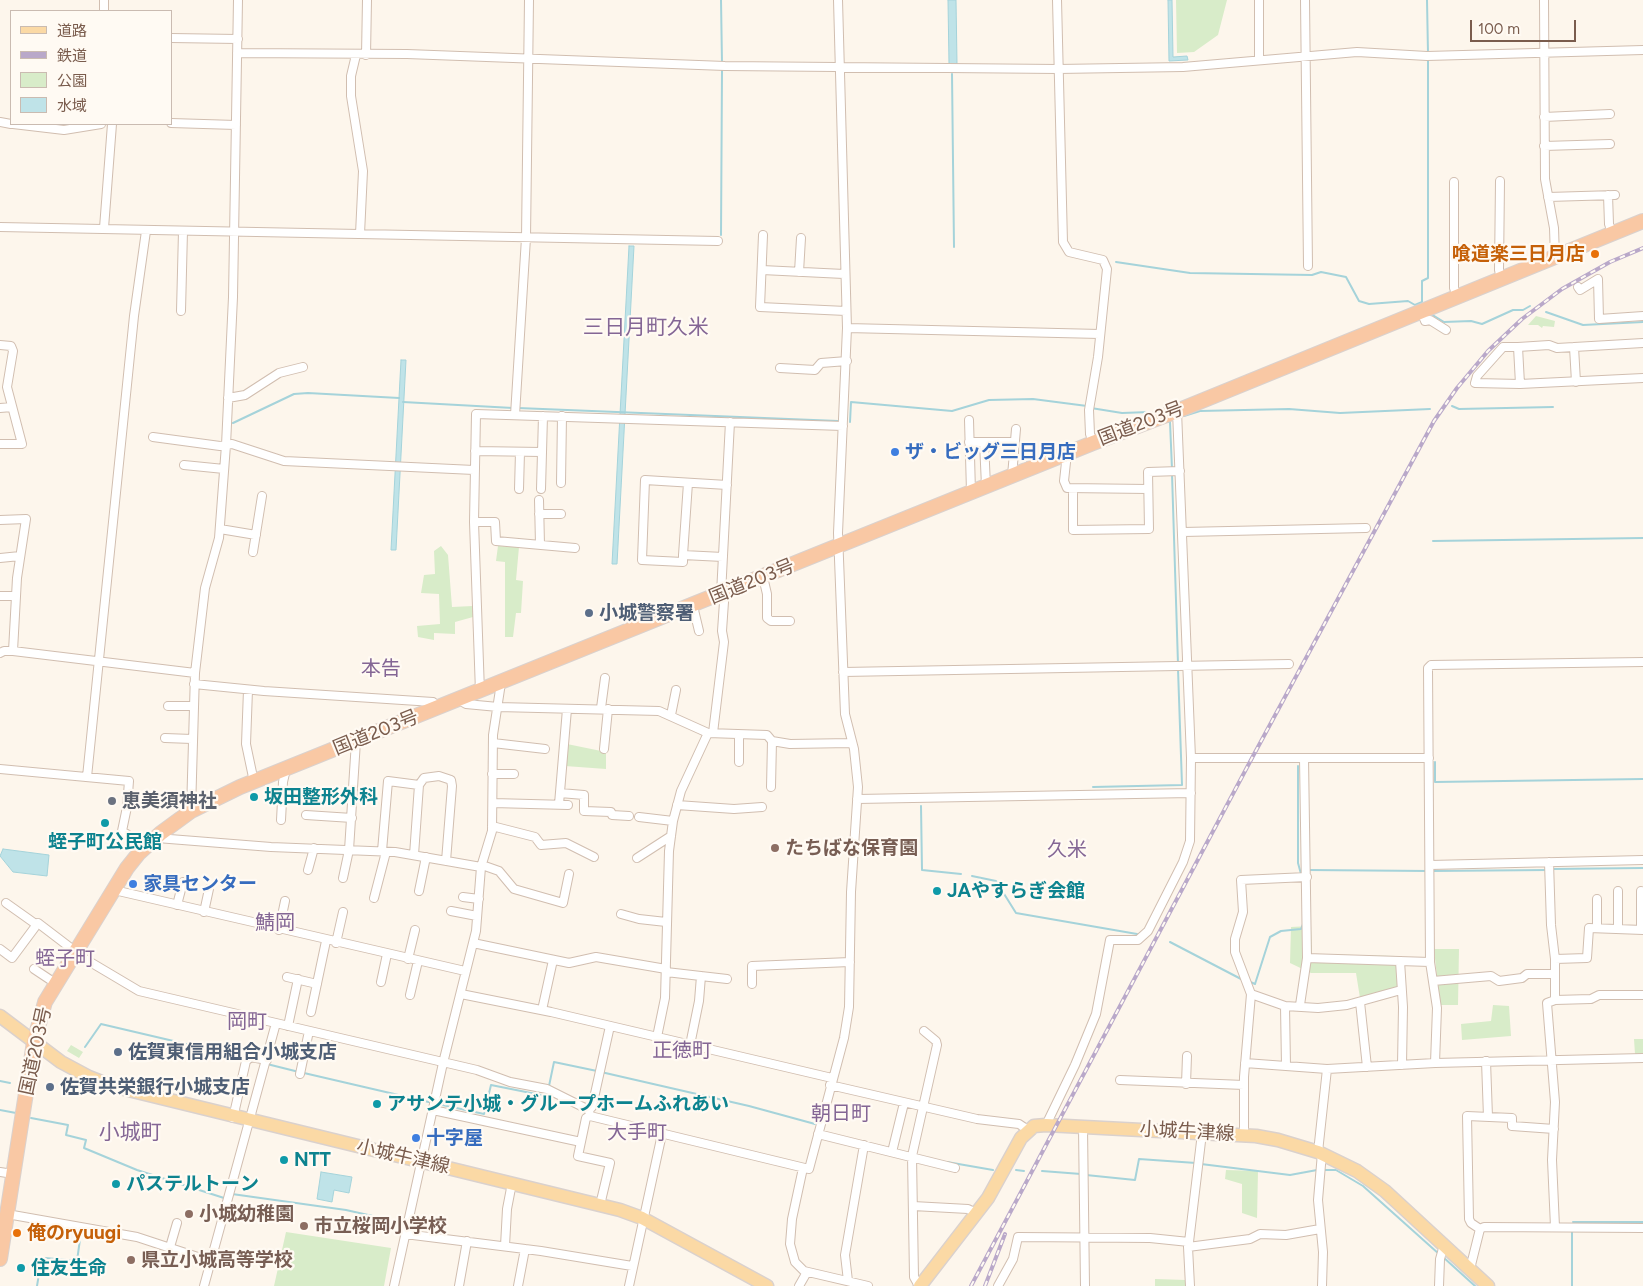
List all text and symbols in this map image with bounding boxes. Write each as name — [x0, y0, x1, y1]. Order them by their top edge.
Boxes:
legend — [10, 10, 172, 125]
scale bar — [1473, 10, 1579, 42]
text: 100 m — [1478, 20, 1520, 38]
text: 道路 — [57, 22, 87, 40]
text: 鉄道 — [57, 47, 87, 65]
text: 公園 — [57, 72, 87, 90]
text: 水域 — [57, 97, 87, 115]
place label: 喰道楽三日月店 — [1452, 243, 1585, 265]
marker: 喰道楽三日月店 — [1589, 248, 1601, 260]
district label: 三日月町久米 — [583, 315, 709, 341]
street label: 国道203号 — [1095, 397, 1187, 451]
place label: ザ・ビッグ三日月店 — [905, 441, 1076, 463]
marker: ザ・ビッグ三日月店 — [889, 446, 901, 458]
street label: 国道203号 — [706, 555, 798, 609]
place label: 小城警察署 — [599, 602, 694, 624]
marker: 小城警察署 — [583, 607, 595, 619]
district label: 本告 — [361, 657, 401, 681]
street label: 国道203号 — [330, 706, 422, 760]
place label: 坂田整形外科 — [264, 786, 378, 808]
place label: 恵美須神社 — [122, 790, 217, 812]
marker: 坂田整形外科 — [248, 791, 260, 803]
marker: 恵美須神社 — [106, 795, 118, 807]
marker: 蛭子町公民館 — [99, 817, 111, 829]
place label: 蛭子町公民館 — [48, 831, 162, 853]
place label: たちばな保育園 — [785, 837, 918, 859]
district label: 久米 — [1047, 838, 1087, 862]
marker: たちばな保育園 — [769, 842, 781, 854]
place label: 家具センター — [143, 873, 257, 895]
marker: 家具センター — [127, 878, 139, 890]
place label: JAやすらぎ会館 — [947, 880, 1085, 902]
marker: JAやすらぎ会館 — [931, 885, 943, 897]
district label: 鯖岡 — [255, 911, 295, 935]
district label: 蛭子町 — [35, 947, 95, 971]
street label: 国道203号 — [15, 1005, 57, 1097]
district label: 岡町 — [227, 1010, 267, 1034]
district label: 正徳町 — [652, 1039, 712, 1063]
place label: 佐賀東信用組合小城支店 — [128, 1041, 337, 1063]
marker: 佐賀東信用組合小城支店 — [112, 1046, 124, 1058]
place label: 佐賀共栄銀行小城支店 — [60, 1076, 250, 1098]
marker: 佐賀共栄銀行小城支店 — [44, 1081, 56, 1093]
place label: アサンテ小城・グループホームふれあい — [387, 1093, 729, 1115]
marker: アサンテ小城・グループホームふれあい — [371, 1098, 383, 1110]
district label: 朝日町 — [811, 1102, 871, 1126]
street label: 小城牛津線 — [1139, 1118, 1235, 1146]
district label: 小城町 — [99, 1120, 161, 1146]
district label: 大手町 — [607, 1121, 667, 1145]
place label: 十字屋 — [426, 1127, 483, 1149]
marker: 十字屋 — [410, 1132, 422, 1144]
street label: 小城牛津線 — [354, 1135, 452, 1179]
place label: NTT — [294, 1149, 331, 1171]
marker: NTT — [278, 1154, 290, 1166]
place label: パステルトーン — [126, 1173, 259, 1195]
marker: パステルトーン — [110, 1178, 122, 1190]
place label: 小城幼稚園 — [199, 1203, 294, 1225]
marker: 小城幼稚園 — [183, 1208, 195, 1220]
place label: 市立桜岡小学校 — [314, 1215, 447, 1237]
marker: 市立桜岡小学校 — [298, 1220, 310, 1232]
place label: 俺のryuugi — [27, 1222, 121, 1244]
marker: 俺のryuugi — [11, 1227, 23, 1239]
place label: 県立小城高等学校 — [141, 1249, 293, 1271]
marker: 県立小城高等学校 — [125, 1254, 137, 1266]
place label: 住友生命 — [31, 1257, 107, 1279]
marker: 住友生命 — [15, 1262, 27, 1274]

